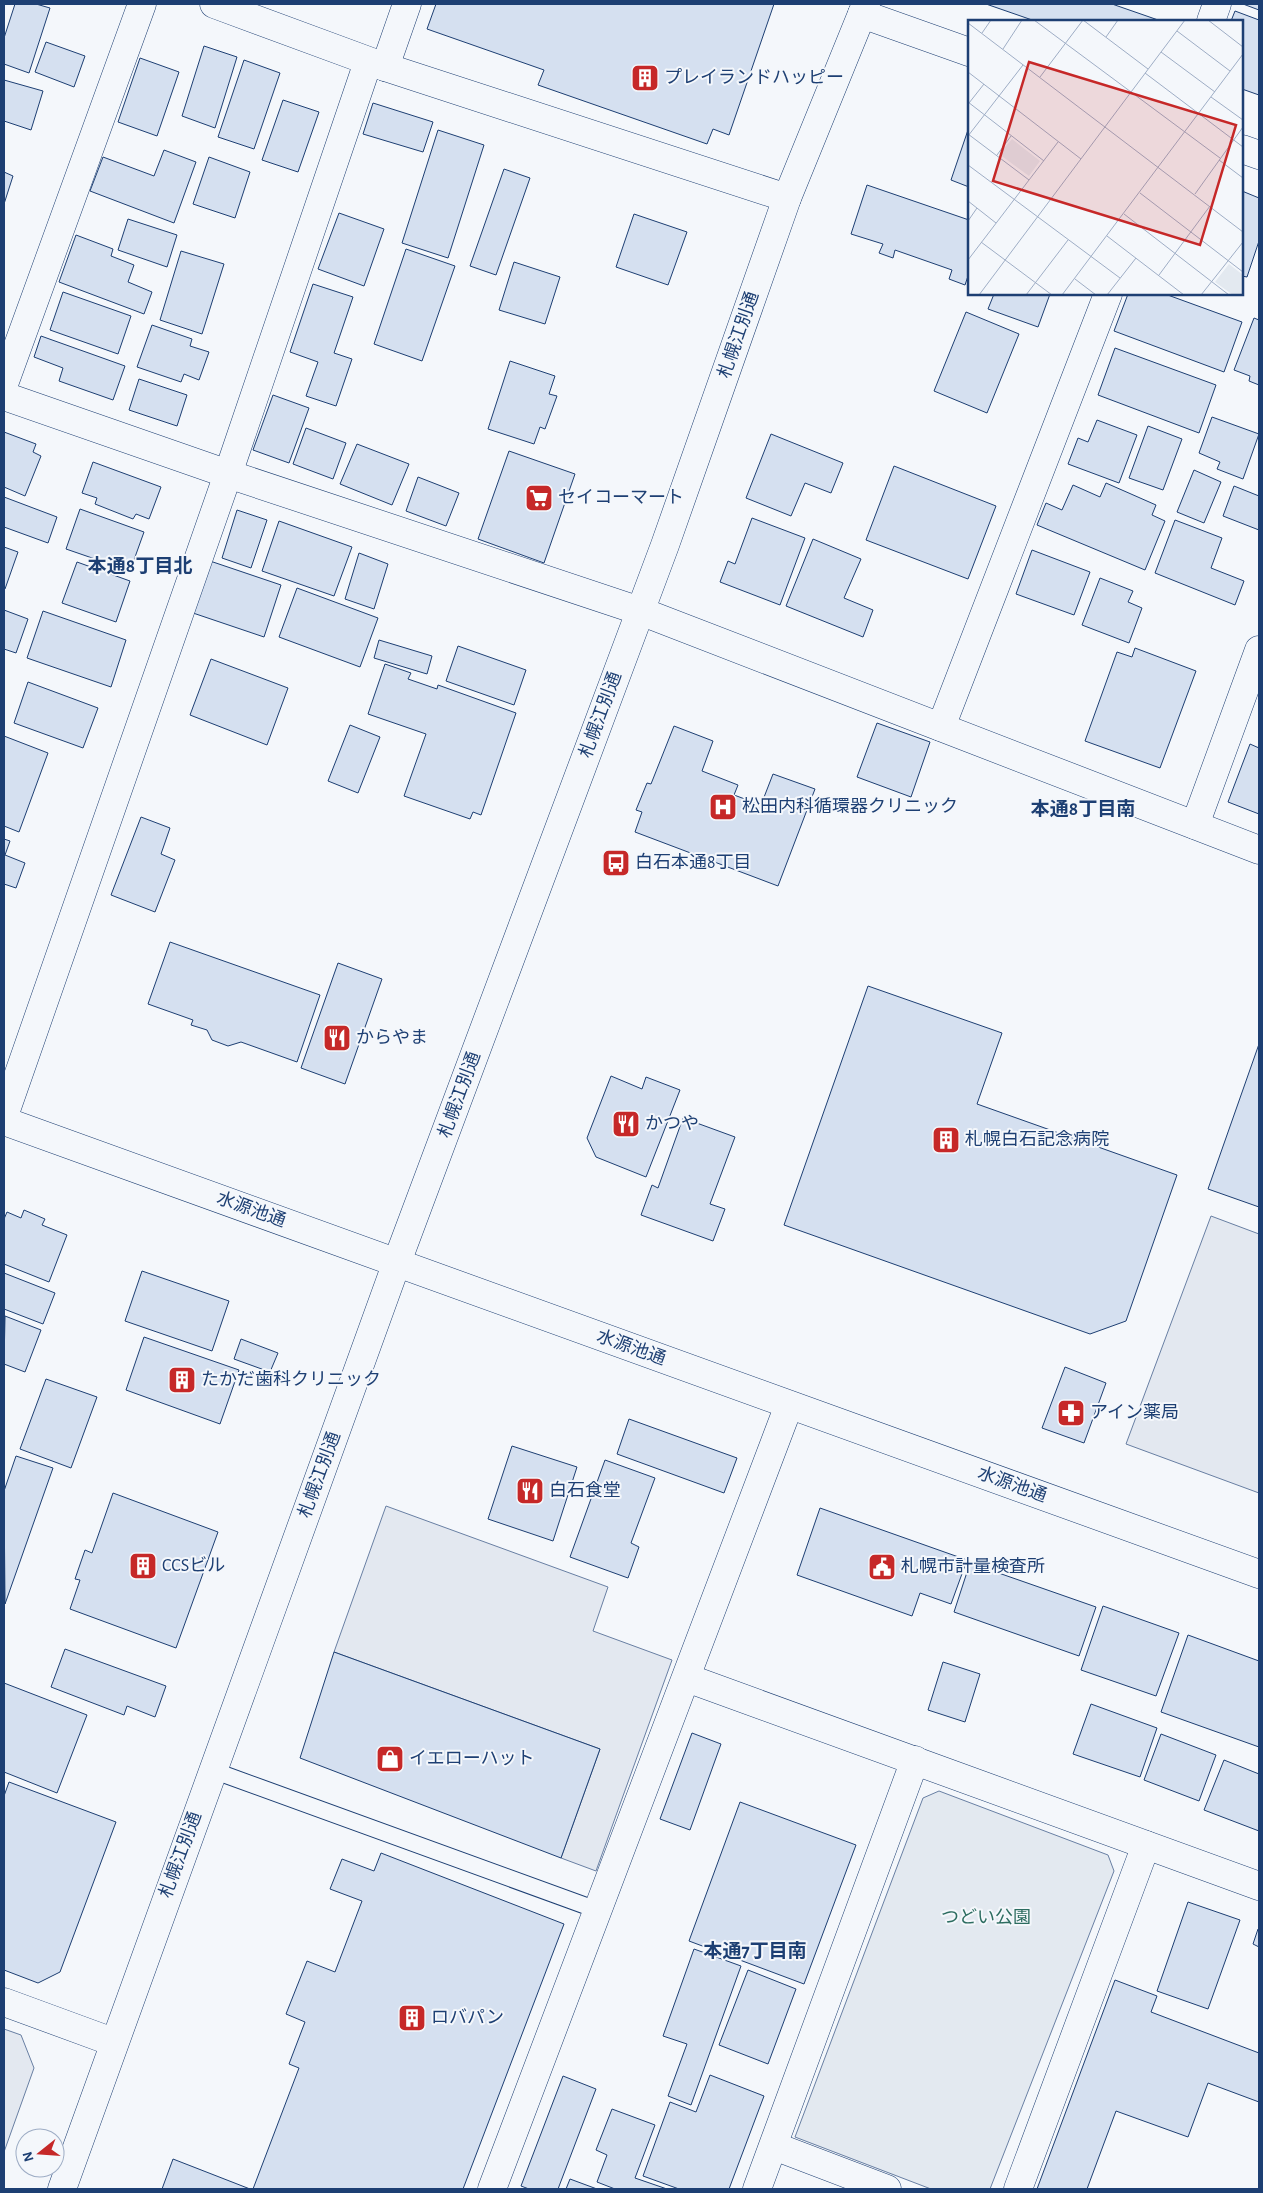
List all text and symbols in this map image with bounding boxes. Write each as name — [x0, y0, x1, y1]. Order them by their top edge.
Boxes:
inset map — [968, 20, 1243, 295]
building icon: プレイランドハッピー — [630, 63, 660, 93]
place label: プレイランドハッピー — [664, 68, 844, 87]
street label: 札幌江別通 — [715, 289, 762, 380]
supermarket icon: セイコーマート — [524, 483, 554, 513]
place label: セイコーマート — [558, 488, 684, 507]
district label: 本通8丁目北 — [88, 556, 192, 576]
street label: 札幌江別通 — [576, 669, 625, 760]
hospital icon: 松田内科循環器クリニック — [708, 792, 738, 822]
place label: 松田内科循環器クリニック — [742, 796, 958, 816]
district label: 本通8丁目南 — [1031, 799, 1135, 819]
bus stop icon: 白石本通8丁目 — [601, 848, 631, 878]
place label: 白石本通8丁目 — [635, 852, 752, 872]
restaurant icon: からやま — [322, 1023, 352, 1053]
place label: からやま — [356, 1028, 428, 1047]
street label: 札幌江別通 — [435, 1049, 484, 1140]
restaurant icon: かつや — [611, 1109, 641, 1139]
place label: かつや — [645, 1114, 699, 1133]
building icon: 札幌白石記念病院 — [931, 1125, 961, 1155]
place label: 札幌白石記念病院 — [965, 1129, 1109, 1149]
street label: 水源池通 — [214, 1188, 288, 1231]
street label: 水源池通 — [594, 1326, 668, 1369]
building icon: たかだ歯科クリニック — [167, 1365, 197, 1395]
place label: たかだ歯科クリニック — [201, 1370, 381, 1389]
pharmacy icon: アイン薬局 — [1056, 1398, 1086, 1428]
place label: アイン薬局 — [1090, 1403, 1179, 1422]
street label: 札幌江別通 — [295, 1429, 344, 1520]
street label: 水源池通 — [975, 1463, 1049, 1506]
restaurant icon: 白石食堂 — [515, 1476, 545, 1506]
place label: 白石食堂 — [549, 1480, 621, 1500]
building icon: CCSビル — [128, 1551, 158, 1581]
public building icon: 札幌市計量検査所 — [867, 1552, 897, 1582]
place label: CCSビル — [162, 1556, 225, 1575]
place label: 札幌市計量検査所 — [901, 1557, 1045, 1576]
shop icon: イエローハット — [375, 1744, 405, 1774]
place label: イエローハット — [409, 1749, 534, 1768]
street label: 札幌江別通 — [156, 1809, 205, 1900]
park label: つどい公園 — [941, 1908, 1031, 1927]
district label: 本通7丁目南 — [703, 1941, 807, 1961]
building icon: ロバパン — [397, 2003, 427, 2033]
place label: ロバパン — [431, 2008, 504, 2027]
north arrow — [15, 2128, 65, 2178]
text: N — [20, 2150, 37, 2163]

